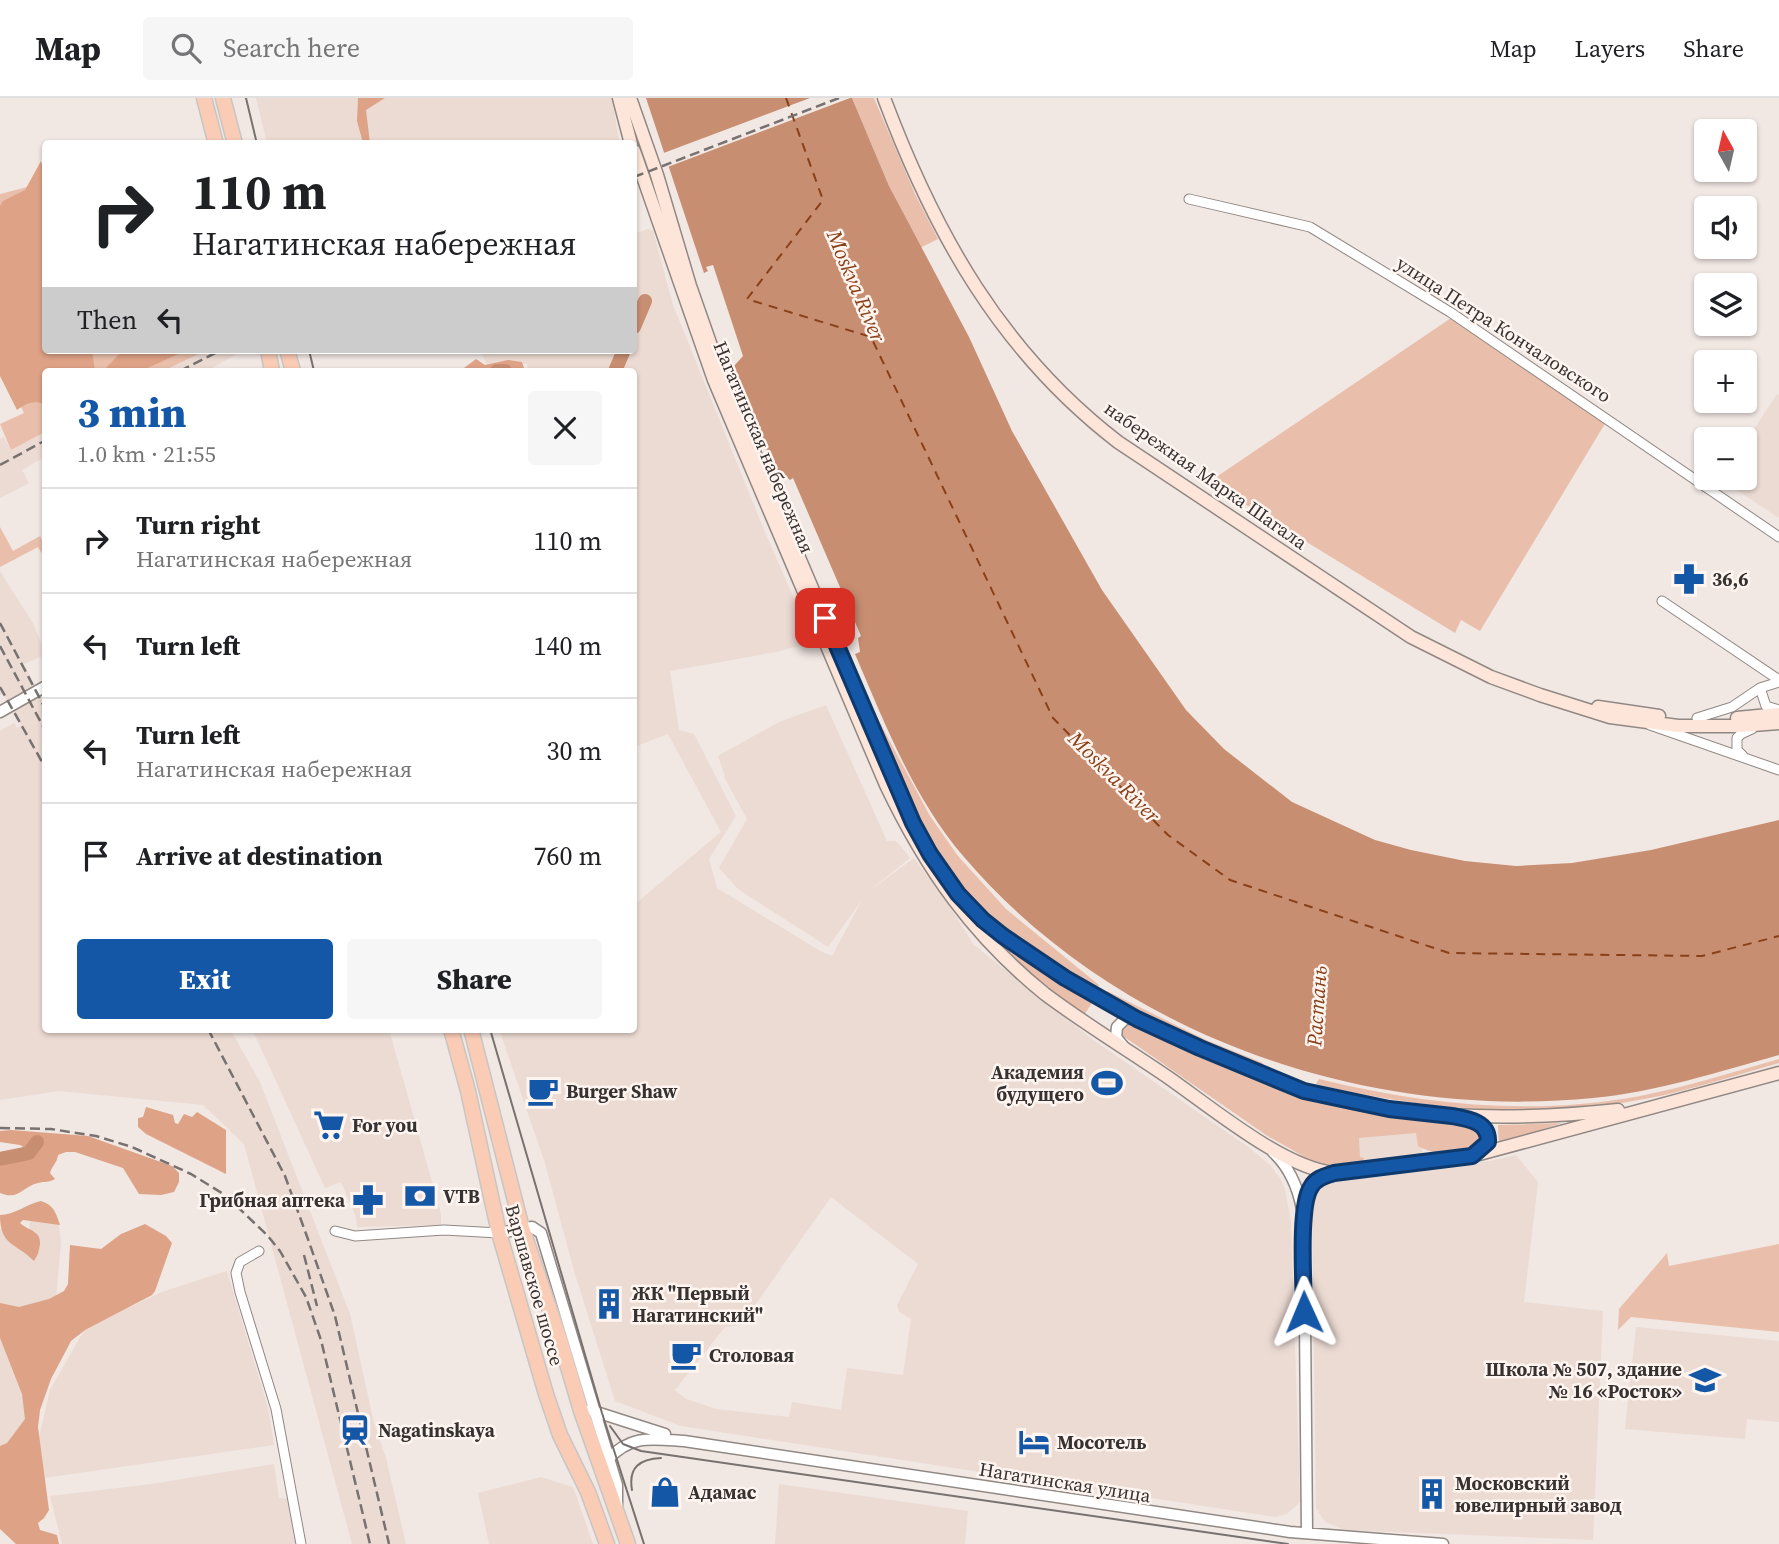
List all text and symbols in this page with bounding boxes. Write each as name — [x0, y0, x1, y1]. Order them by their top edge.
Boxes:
search box — [143, 17, 633, 80]
text: Map — [35, 26, 101, 71]
icon: search — [167, 29, 205, 67]
text: Search here — [223, 30, 360, 66]
text: Map — [1490, 32, 1537, 65]
text: Layers — [1575, 32, 1645, 65]
text: Share — [1683, 32, 1744, 65]
north arrow — [1694, 119, 1757, 182]
map controls — [1694, 119, 1757, 490]
text: 110 m — [192, 158, 327, 225]
icon: right — [77, 168, 168, 259]
button: sound — [1694, 196, 1757, 259]
text: Нагатинская набережная — [192, 222, 576, 266]
water label: Moskva River — [820, 225, 893, 347]
street label: улица Петра Кончаловского — [1391, 250, 1617, 408]
button: layers — [1694, 273, 1757, 336]
icon: left — [151, 301, 189, 339]
text: Then — [77, 302, 137, 338]
street label: Нагатинская набережная — [707, 337, 821, 557]
button: + — [1694, 350, 1757, 413]
text: 3 min — [77, 383, 187, 441]
button: close — [528, 391, 602, 465]
street label: набережная Марка Шагала — [1099, 395, 1313, 555]
button: − — [1694, 427, 1757, 490]
text: 1.0 km · 21:55 — [77, 438, 216, 470]
text: Turn right — [136, 507, 260, 543]
icon: right — [77, 522, 115, 560]
text: 110 m — [534, 523, 602, 559]
text: Нагатинская набережная — [136, 543, 412, 575]
pharmacy icon: 36,6 — [1672, 562, 1706, 596]
place label: 36,6 — [1712, 566, 1749, 592]
pin — [795, 588, 855, 648]
icon: arrive — [806, 599, 844, 637]
icon: left — [77, 627, 115, 665]
text: Turn left — [136, 628, 240, 664]
text: 140 m — [534, 628, 602, 664]
text: Turn left — [136, 717, 240, 753]
water label: Moskva River — [1061, 724, 1167, 829]
icon: left — [77, 732, 115, 770]
text: 30 m — [547, 733, 602, 769]
text: Нагатинская набережная — [136, 753, 412, 785]
icon: arrive — [77, 837, 115, 875]
text: Arrive at destination — [136, 838, 383, 874]
text: 760 m — [534, 838, 602, 874]
button: Exit — [77, 939, 333, 1019]
button: Share — [347, 939, 602, 1019]
water label: Растань — [1299, 964, 1334, 1048]
place label: Академия будущего — [991, 1059, 1084, 1107]
sports icon: Академия будущего — [1090, 1066, 1124, 1100]
cafe icon: Burger Shaw — [526, 1074, 560, 1108]
place label: Burger Shaw — [566, 1078, 677, 1104]
supermarket icon: For you — [312, 1108, 346, 1142]
place label: For you — [352, 1112, 418, 1138]
bank icon: VTB — [403, 1179, 437, 1213]
pharmacy icon: Грибная аптека — [351, 1183, 385, 1217]
place label: VTB — [443, 1183, 480, 1209]
place label: Грибная аптека — [199, 1187, 346, 1213]
street label: Варшавское шоссе — [500, 1201, 570, 1369]
position arrow — [1267, 1275, 1341, 1349]
place label: ЖК "Первый Нагатинский" — [632, 1280, 763, 1328]
building icon: ЖК "Первый Нагатинский" — [592, 1287, 626, 1321]
cafe icon: Столовая — [669, 1338, 703, 1372]
place label: Столовая — [709, 1342, 794, 1368]
place label: Школа № 507, здание № 16 «Росток» — [1486, 1356, 1682, 1404]
school or university icon: Школа № 507, здание № 16 «Росток» — [1688, 1363, 1722, 1397]
station icon: Nagatinskaya — [338, 1413, 372, 1447]
place label: Nagatinskaya — [378, 1417, 496, 1443]
hotel icon: Мосотель — [1017, 1425, 1051, 1459]
place label: Мосотель — [1057, 1429, 1146, 1455]
street label: Нагатинская улица — [977, 1456, 1153, 1508]
place label: Московский ювелирный завод — [1455, 1470, 1622, 1518]
shop icon: Адамас — [648, 1475, 682, 1509]
building icon: Московский ювелирный завод — [1415, 1477, 1449, 1511]
place label: Адамас — [688, 1479, 757, 1505]

